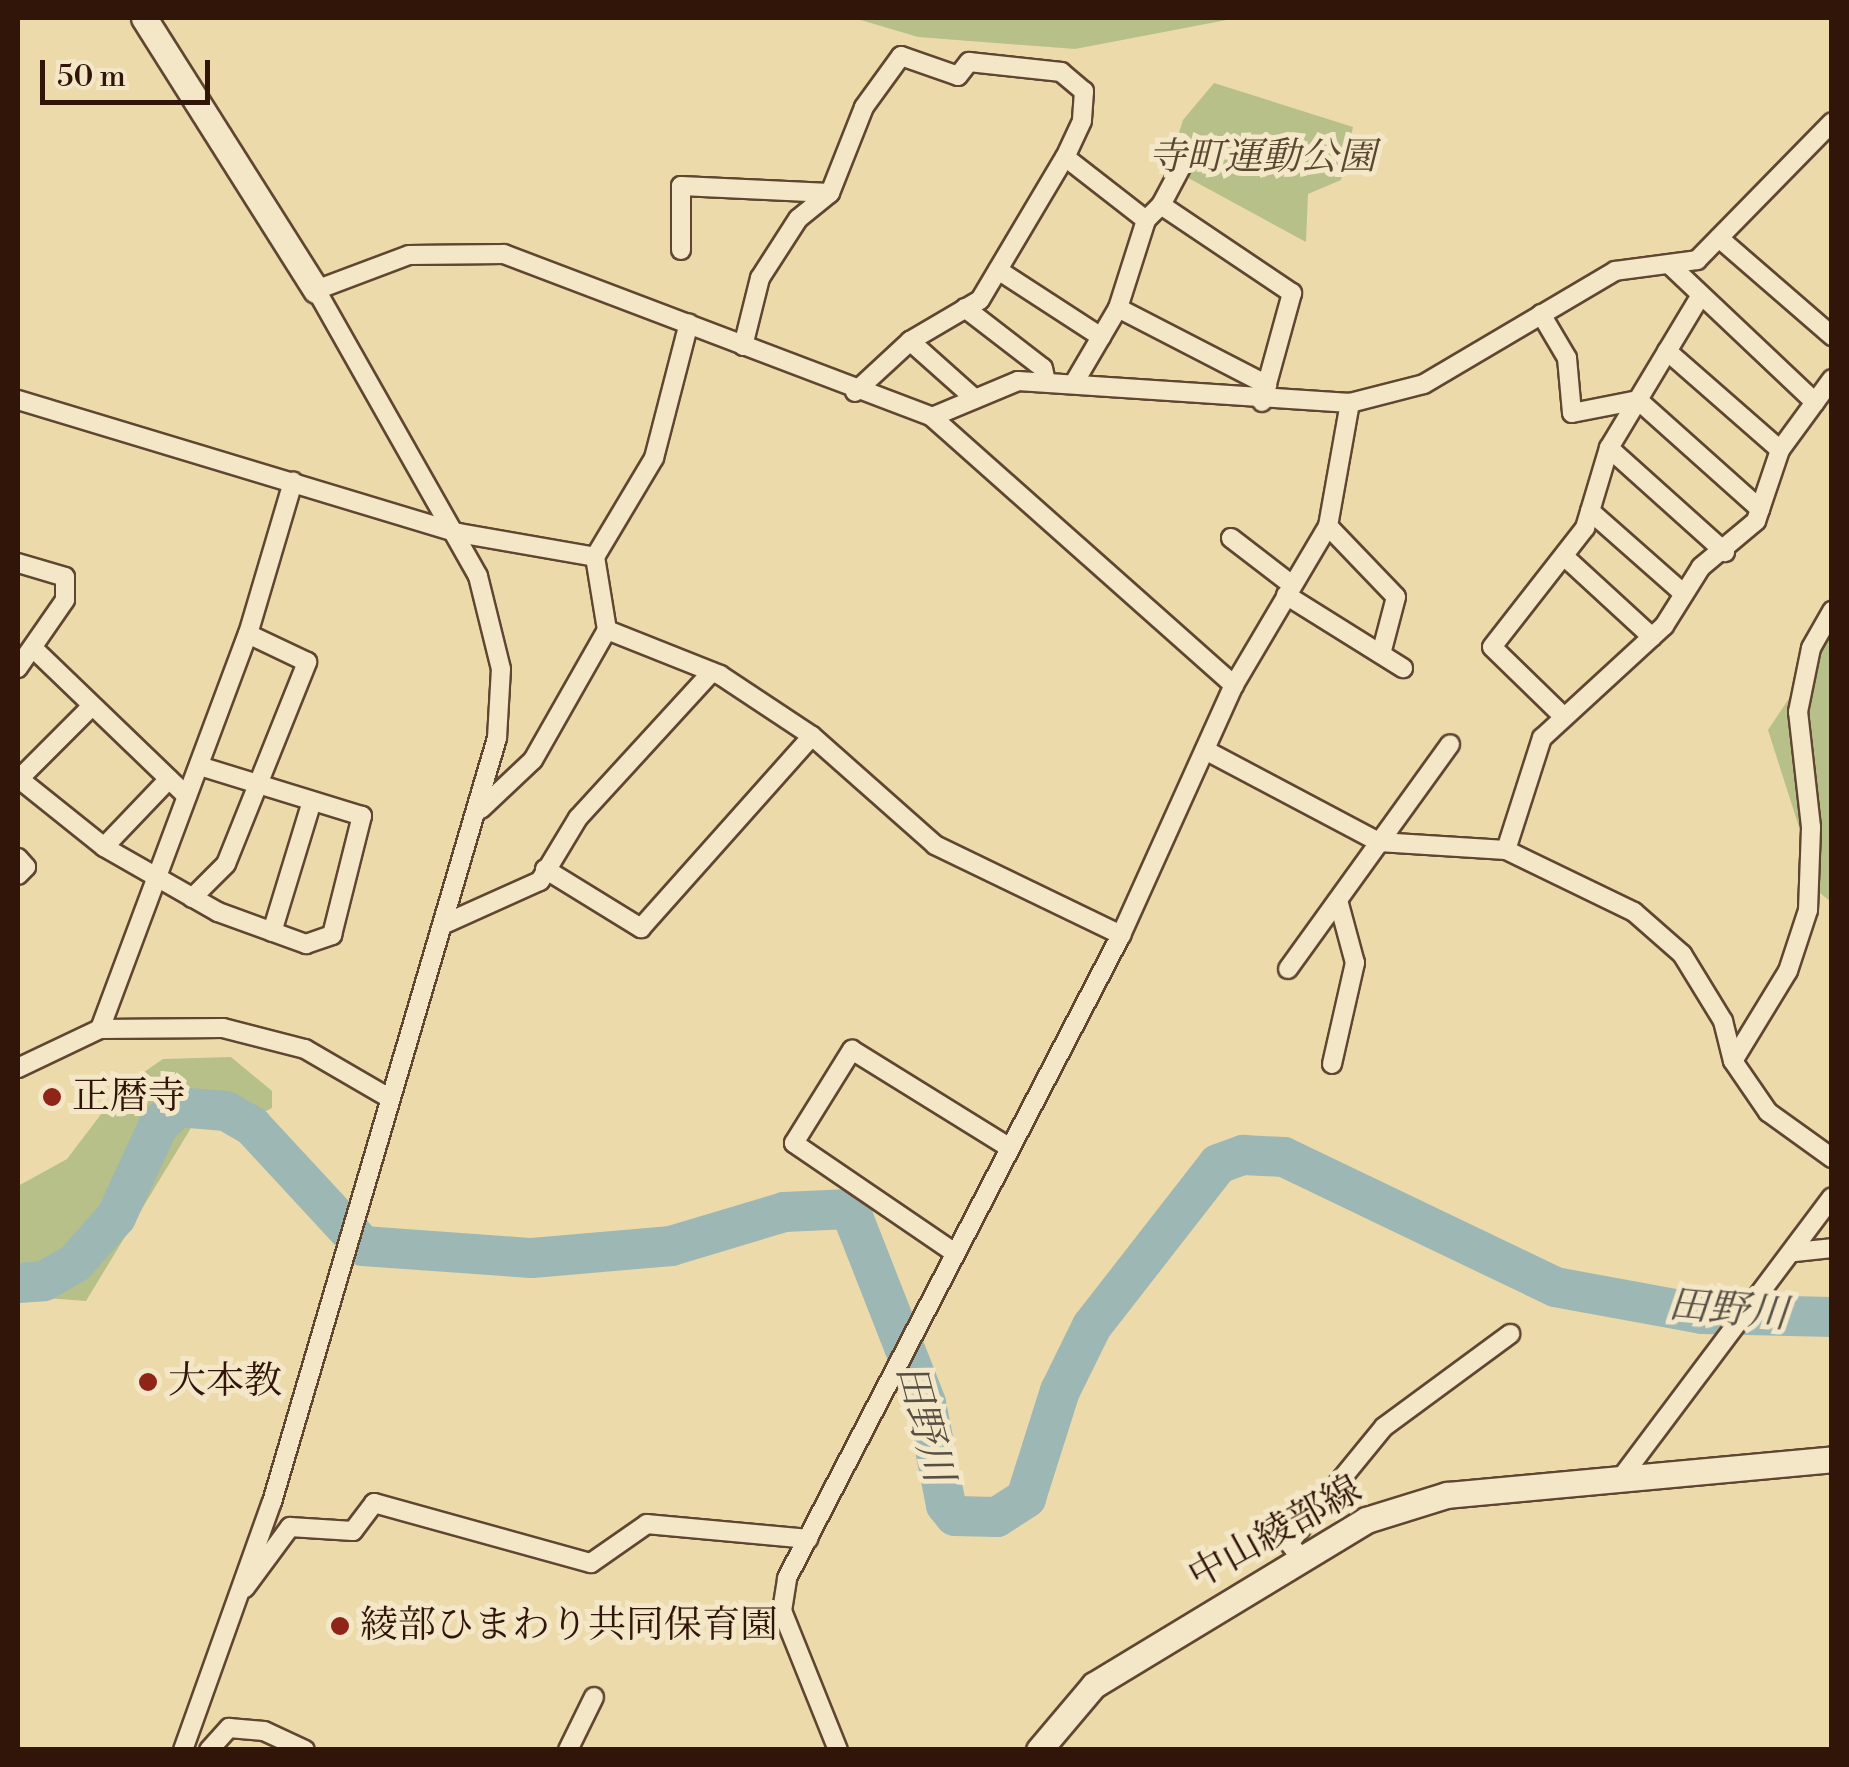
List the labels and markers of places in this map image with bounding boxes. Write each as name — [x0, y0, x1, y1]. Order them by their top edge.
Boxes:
place label: 正暦寺 — [72, 1074, 186, 1120]
marker: 正暦寺 — [41, 1086, 63, 1108]
place label: 大本教 — [168, 1359, 282, 1405]
marker: 大本教 — [137, 1371, 159, 1393]
place label: 綾部ひまわり共同保育園 — [360, 1603, 778, 1649]
marker: 綾部ひまわり共同保育園 — [329, 1615, 351, 1637]

